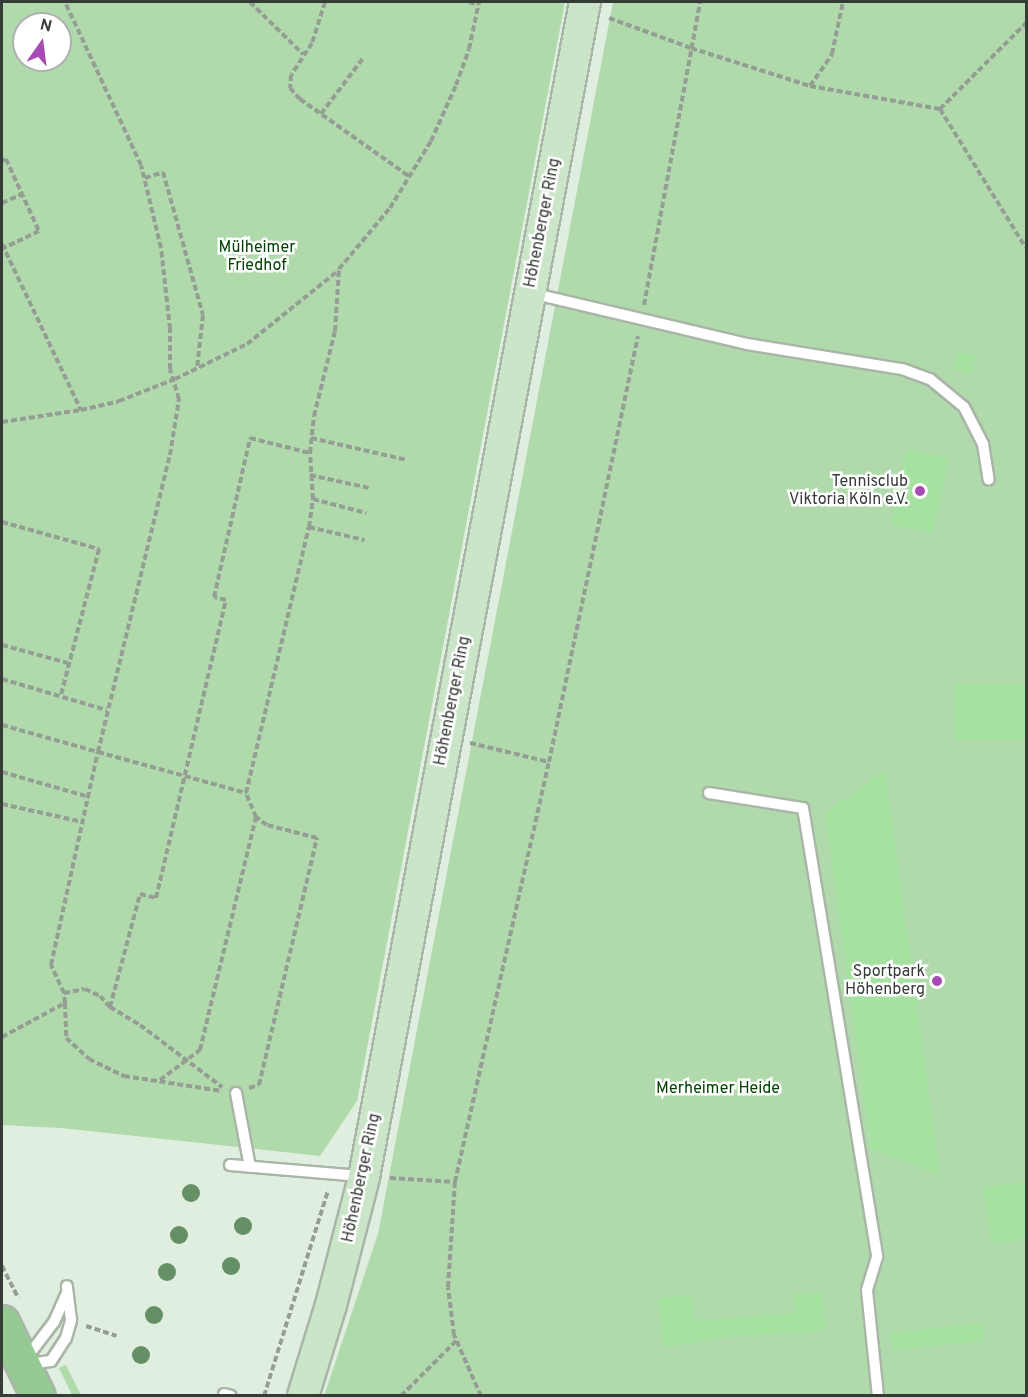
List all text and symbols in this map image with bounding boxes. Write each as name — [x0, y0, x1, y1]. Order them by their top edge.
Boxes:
north arrow — [12, 12, 72, 72]
text: N — [38, 15, 54, 38]
street label: Höhenberger Ring — [521, 157, 565, 289]
park label: Mülheimer Friedhof — [219, 238, 295, 276]
place label: Tennisclub Viktoria Köln e.V. — [789, 472, 908, 510]
marker: Tennisclub Viktoria Köln e.V. — [913, 484, 927, 498]
street label: Höhenberger Ring — [431, 635, 475, 767]
place label: Sportpark Höhenberg — [845, 962, 925, 1000]
marker: Sportpark Höhenberg — [930, 974, 944, 988]
park label: Merheimer Heide — [656, 1079, 780, 1099]
street label: Höhenberger Ring — [339, 1112, 385, 1244]

